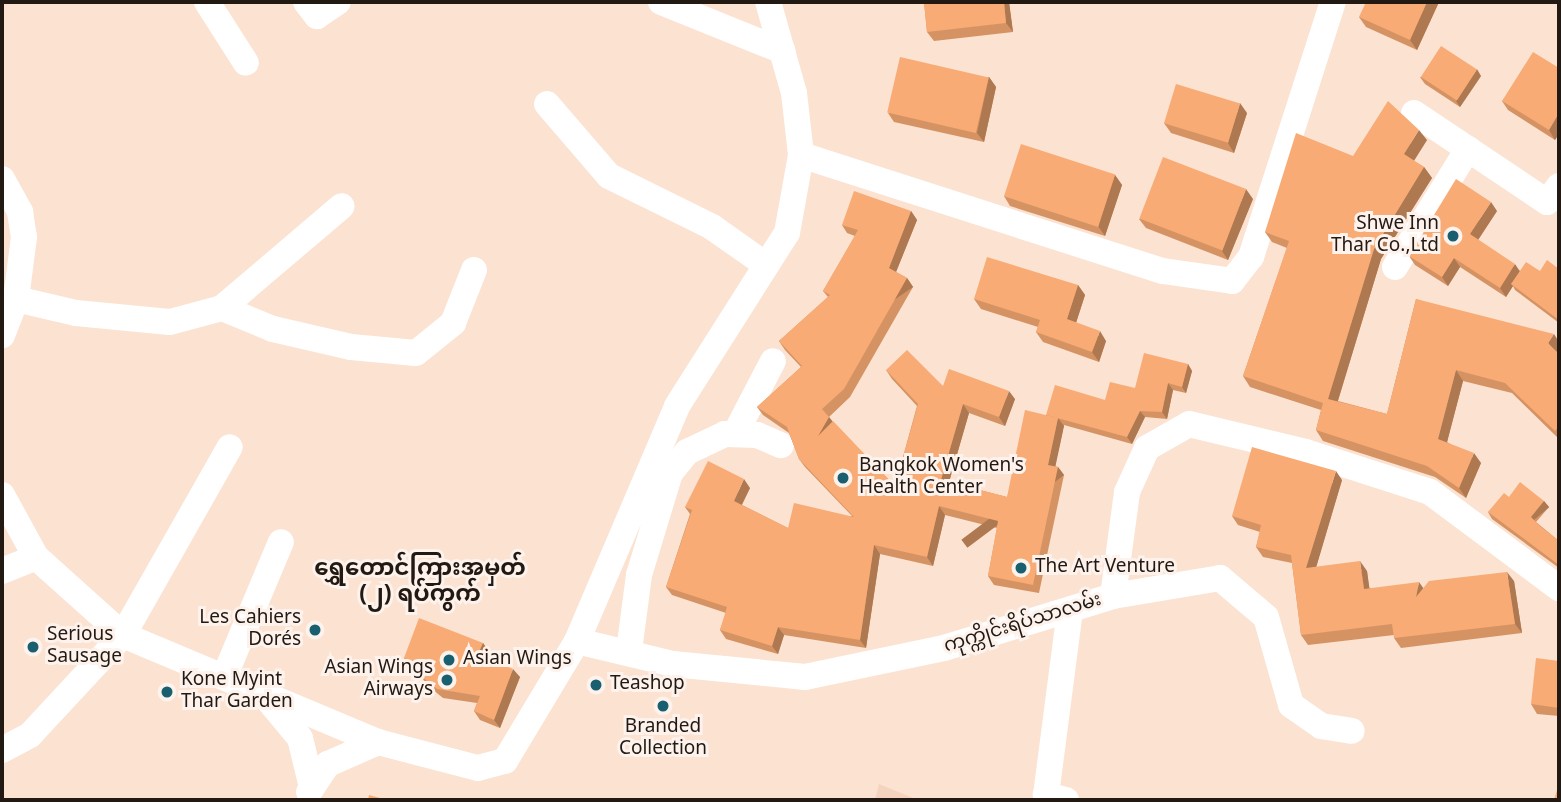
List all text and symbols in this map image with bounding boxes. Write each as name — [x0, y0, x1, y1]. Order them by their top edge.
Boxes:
place label: Shwe Inn Thar Co.,Ltd — [1331, 214, 1439, 258]
marker: Shwe Inn Thar Co.,Ltd — [1445, 228, 1461, 244]
place label: Bangkok Women's Health Center — [859, 456, 1024, 500]
marker: Bangkok Women's Health Center — [833, 468, 853, 488]
district label: ရွှေတောင်ကြားအမှတ် (၂) ရပ်ကွက် — [314, 556, 526, 610]
place label: The Art Venture — [1035, 557, 1175, 579]
marker: The Art Venture — [1013, 560, 1029, 576]
street label: ကုက္ကိုင်းရိပ်သာလမ်း — [942, 589, 1104, 659]
place label: Les Cahiers Dorés — [199, 608, 301, 652]
marker: Les Cahiers Dorés — [307, 622, 323, 638]
place label: Serious Sausage — [47, 625, 122, 669]
marker: Serious Sausage — [25, 639, 41, 655]
place label: Asian Wings — [463, 649, 572, 671]
marker: Asian Wings — [441, 652, 457, 668]
place label: Asian Wings Airways — [324, 658, 433, 702]
place label: Kone Myint Thar Garden — [181, 670, 293, 714]
marker: Asian Wings Airways — [439, 672, 455, 688]
place label: Teashop — [610, 674, 685, 696]
marker: Teashop — [588, 677, 604, 693]
marker: Kone Myint Thar Garden — [159, 684, 175, 700]
marker: Branded Collection — [655, 698, 671, 714]
place label: Branded Collection — [619, 717, 707, 761]

